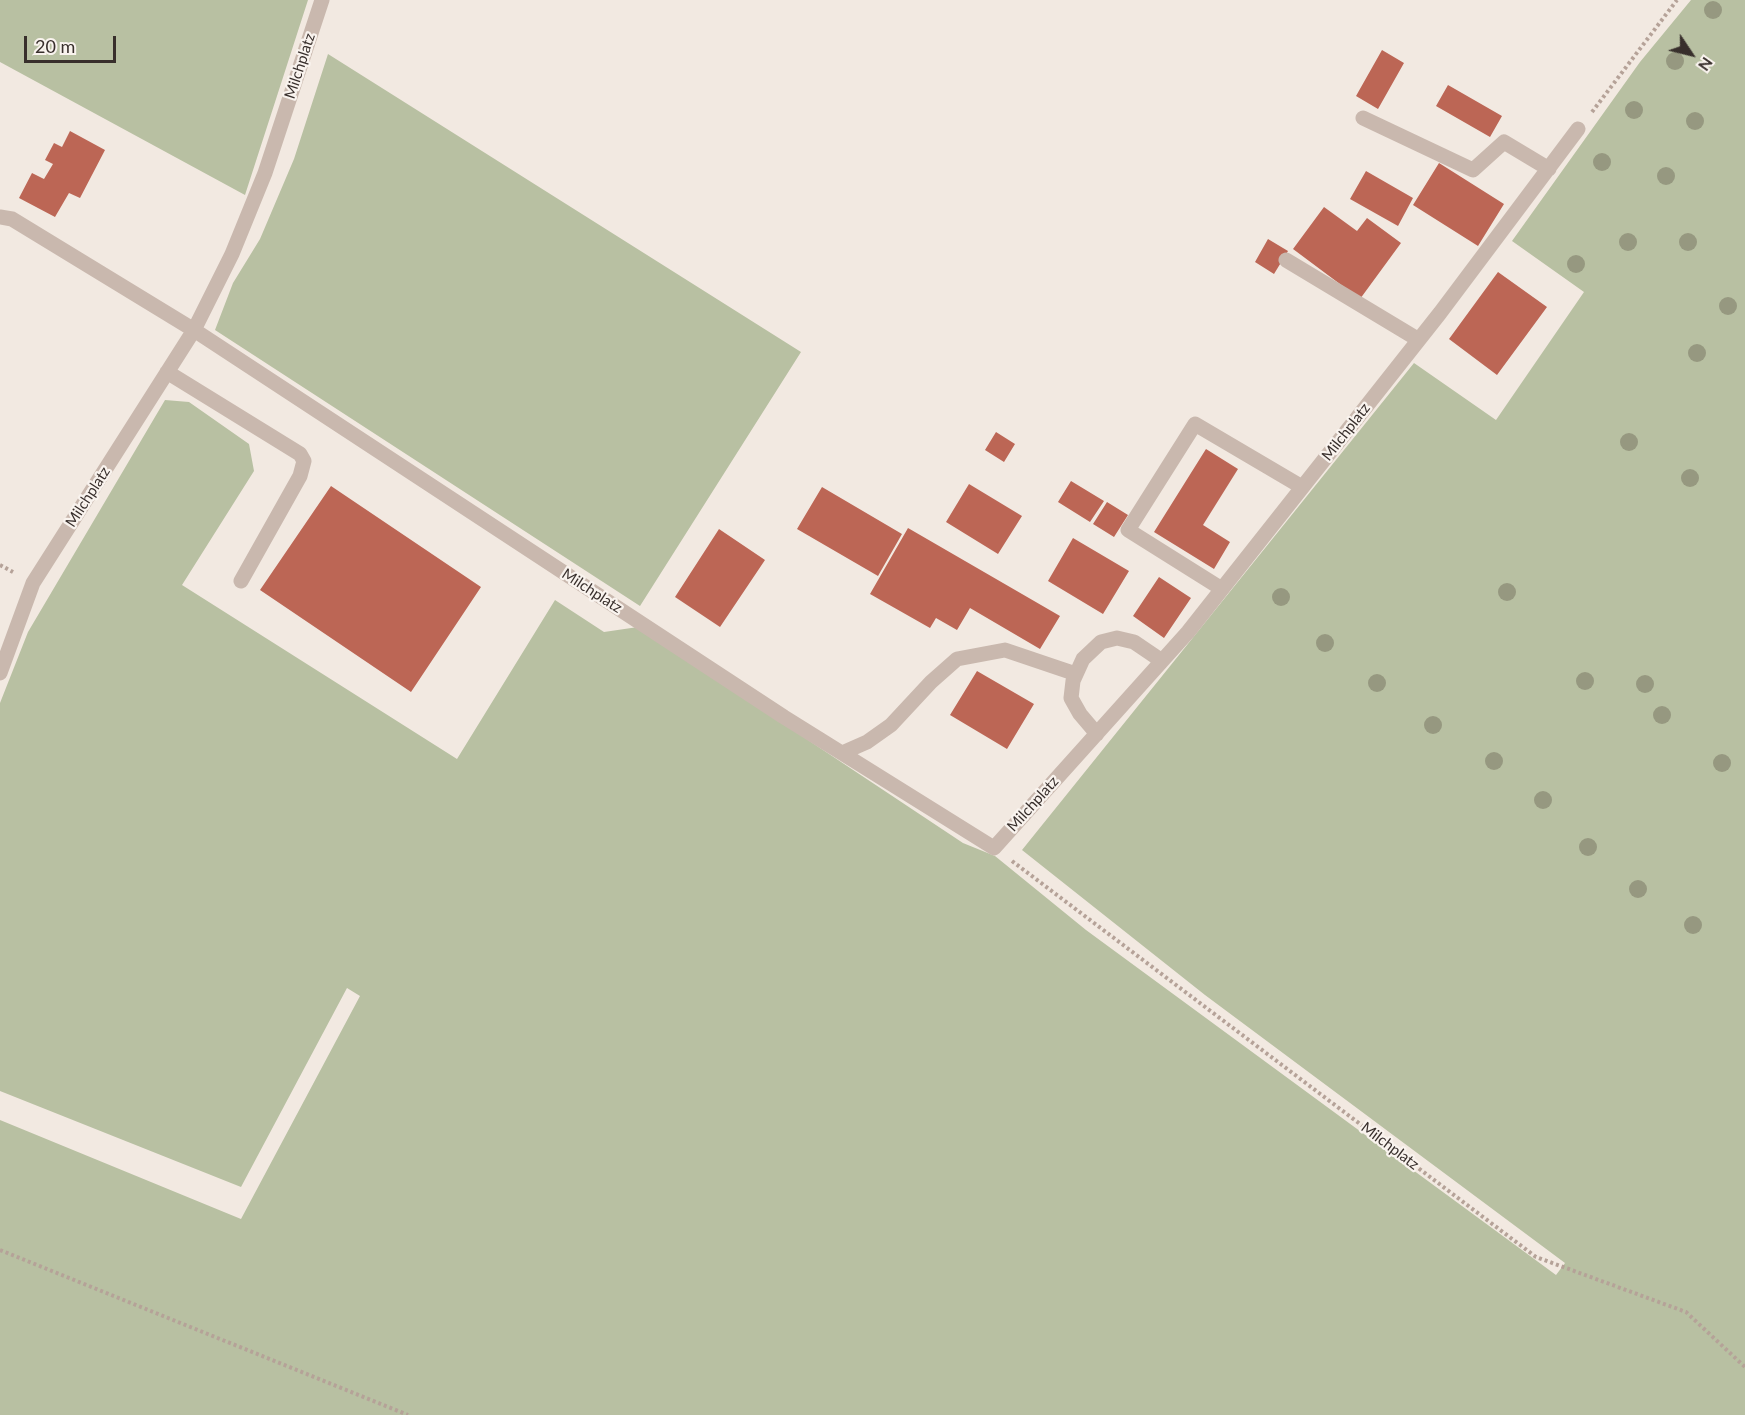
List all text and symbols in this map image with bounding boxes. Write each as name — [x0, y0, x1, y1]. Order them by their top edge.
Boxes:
scale bar — [27, 24, 118, 62]
north arrow — [1661, 24, 1721, 84]
street label: Milchplatz — [281, 31, 319, 101]
text: 20 m — [35, 35, 75, 57]
text: N — [1695, 54, 1717, 75]
street label: Milchplatz — [1318, 400, 1374, 464]
street label: Milchplatz — [62, 464, 114, 530]
street label: Milchplatz — [559, 565, 625, 617]
street label: Milchplatz — [1004, 773, 1062, 835]
street label: Milchplatz — [1357, 1118, 1423, 1174]

